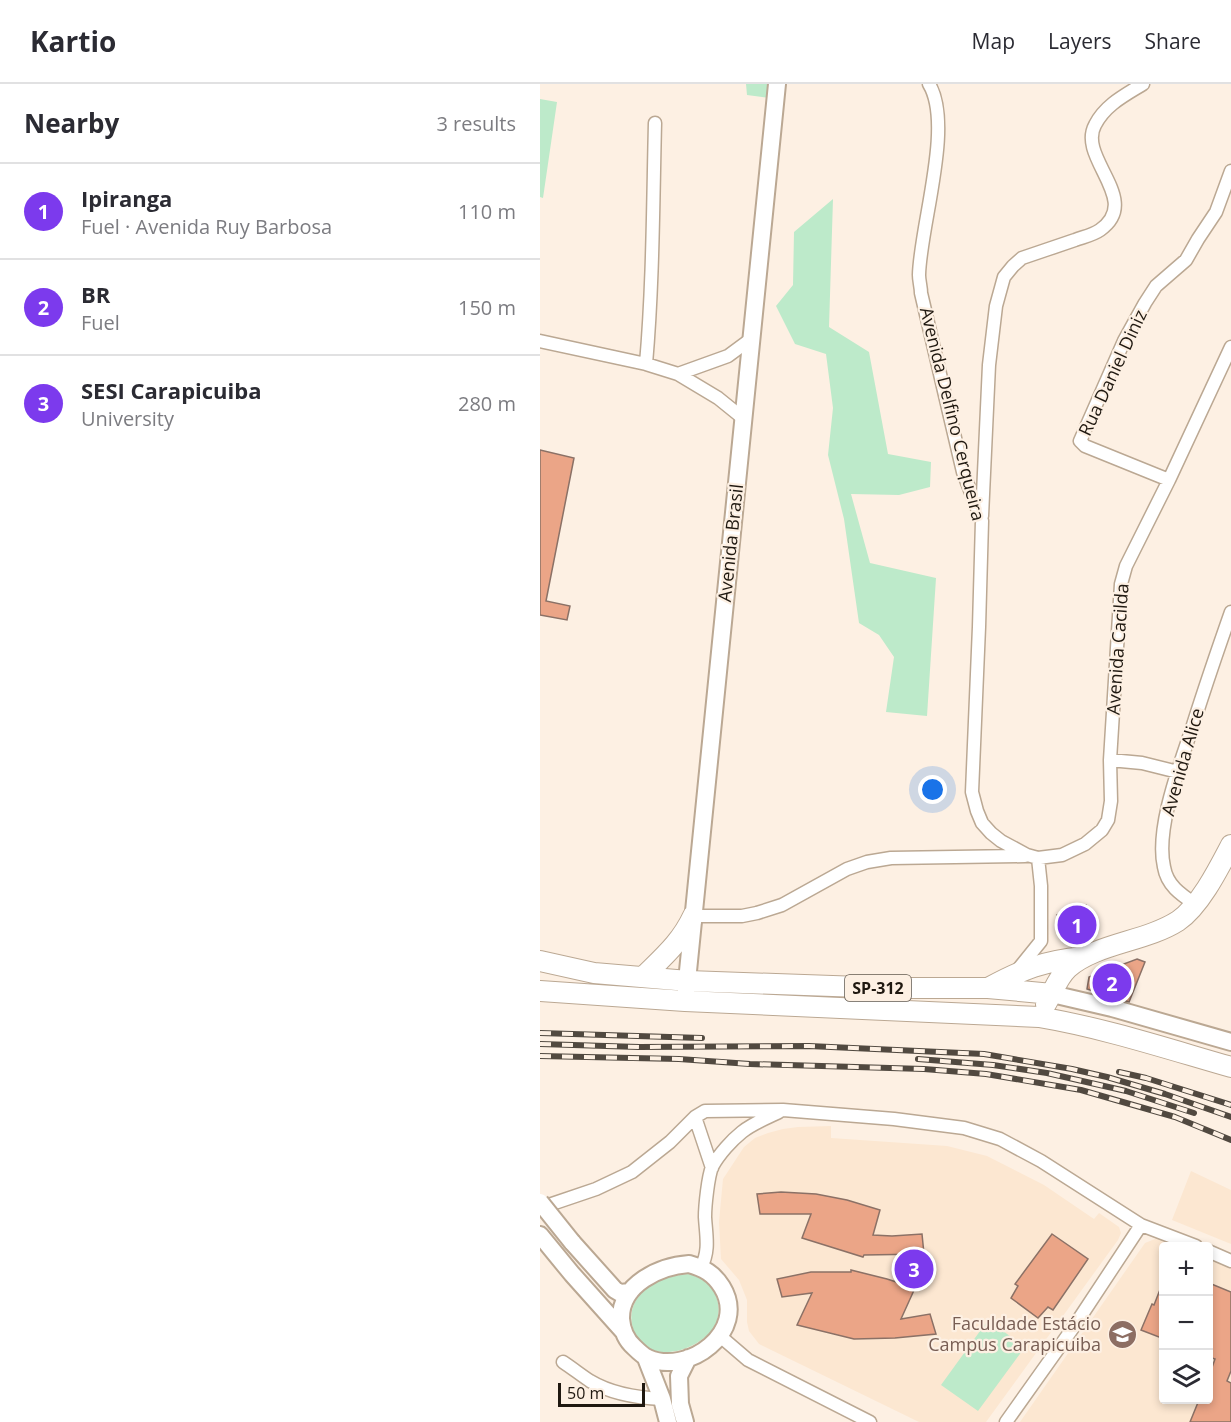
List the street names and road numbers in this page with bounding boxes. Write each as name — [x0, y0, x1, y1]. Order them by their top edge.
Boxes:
street label: Avenida Delfino Cerqueira — [915, 304, 991, 523]
street label: Rua Daniel Diniz — [1072, 306, 1152, 439]
street label: Avenida Brasil — [712, 483, 748, 603]
street label: Avenida Cacilda — [1100, 582, 1134, 716]
street label: Avenida Alice — [1155, 705, 1209, 818]
road number: SP-312 — [845, 975, 911, 1001]

